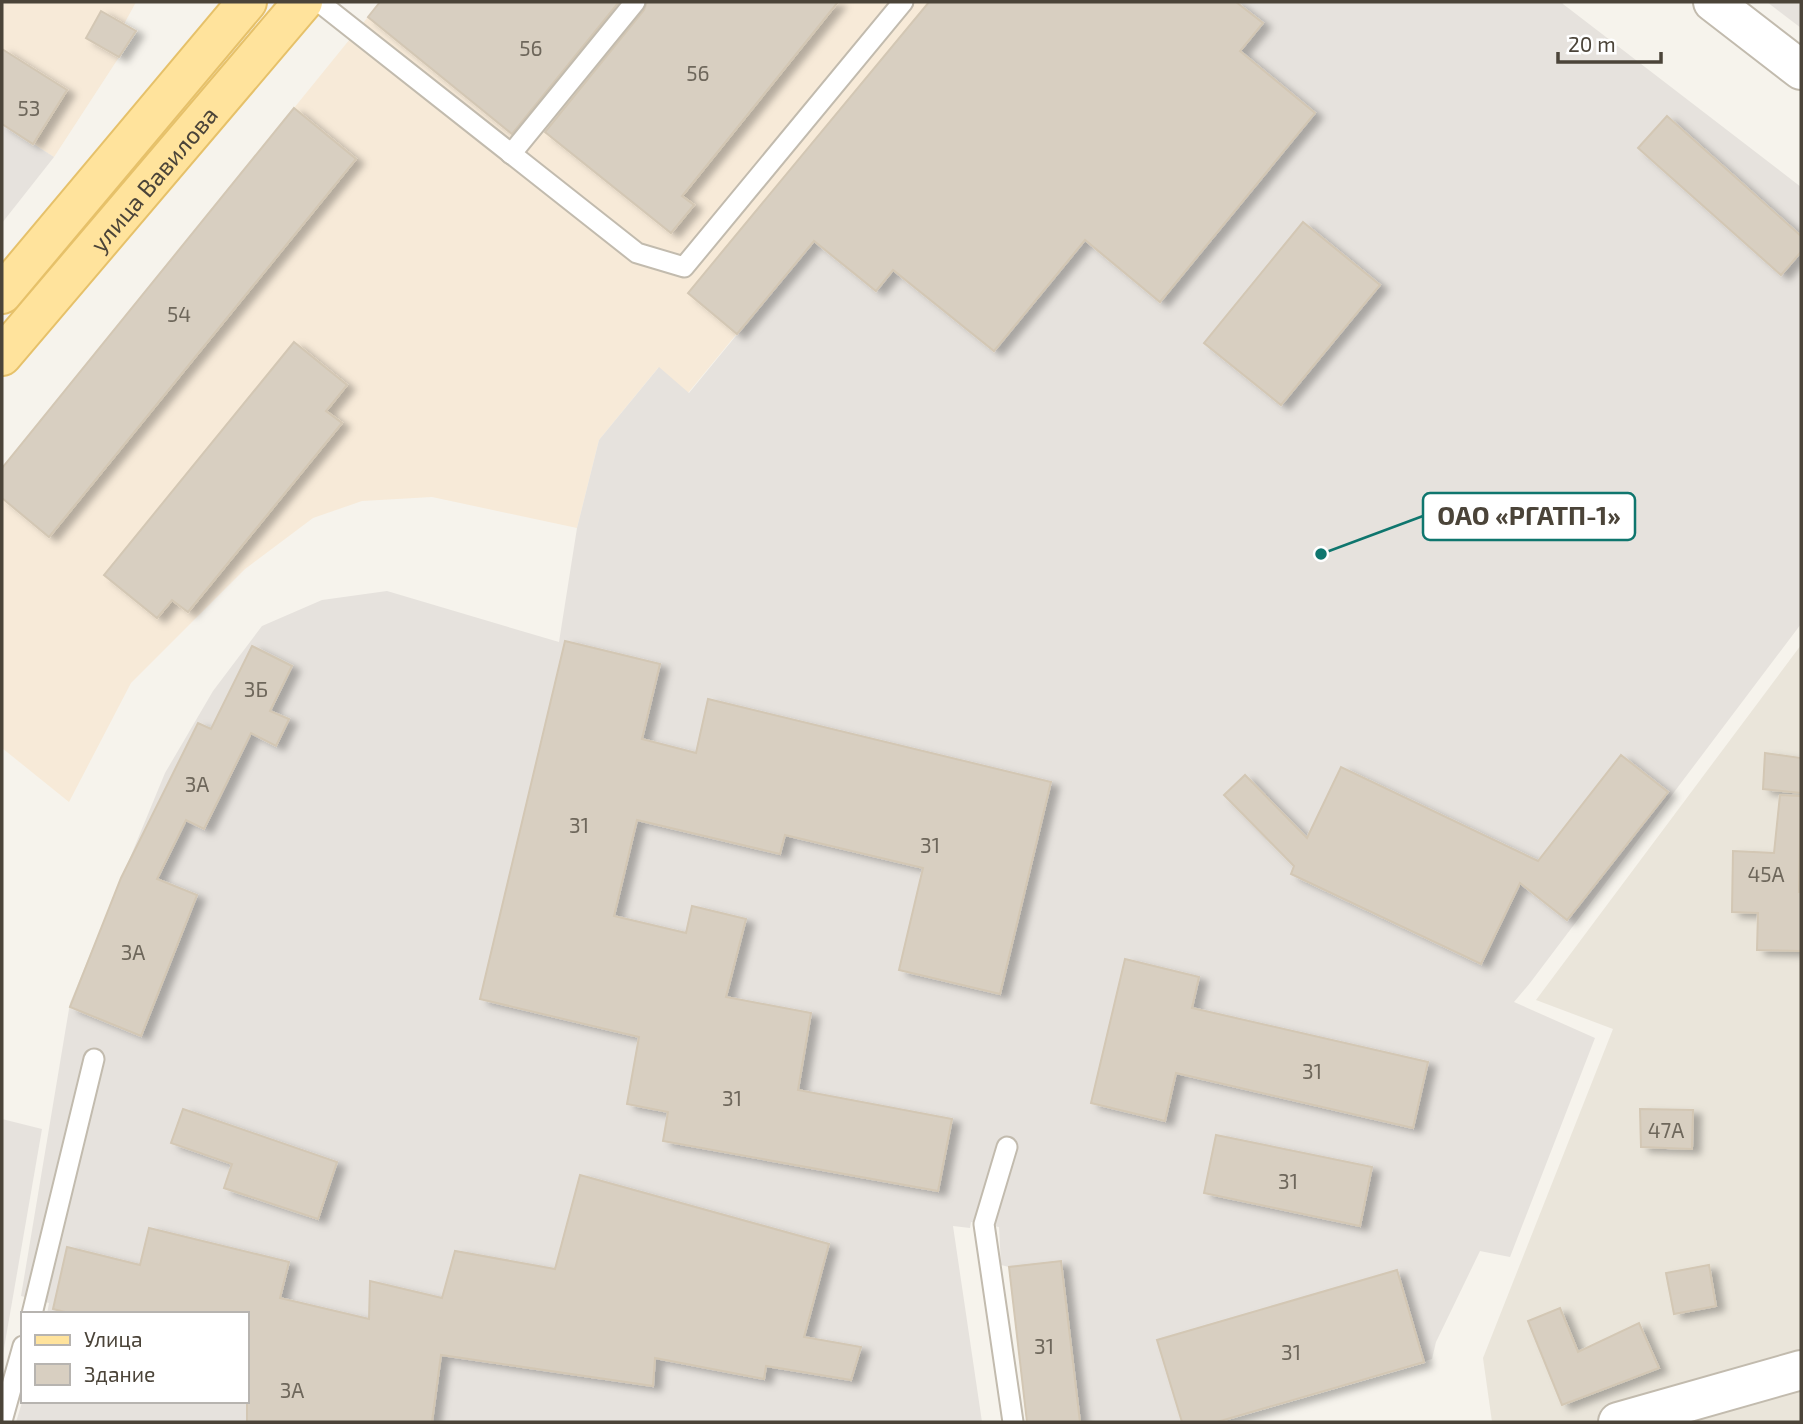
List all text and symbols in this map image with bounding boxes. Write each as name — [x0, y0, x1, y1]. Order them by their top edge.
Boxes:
scale bar — [1558, 21, 1661, 65]
text: 20 m — [1568, 31, 1616, 56]
house number: 56 — [519, 35, 543, 60]
house number: 56 — [686, 60, 710, 85]
house number: 53 — [18, 95, 40, 120]
street label: улица Вавилова — [83, 100, 223, 258]
house number: 54 — [167, 301, 191, 326]
callout: ОАО «РГАТП-1» — [1423, 493, 1635, 540]
text: ОАО «РГАТП-1» — [1437, 499, 1621, 530]
house number: 3Б — [244, 676, 268, 701]
house number: 3А — [185, 771, 209, 796]
house number: 31 — [569, 812, 589, 837]
house number: 31 — [920, 832, 940, 857]
house number: 45А — [1747, 861, 1785, 886]
house number: 3А — [121, 939, 145, 964]
house number: 31 — [1302, 1058, 1322, 1083]
house number: 31 — [722, 1085, 742, 1110]
house number: 47А — [1648, 1117, 1684, 1142]
house number: 31 — [1278, 1168, 1298, 1193]
legend — [21, 1312, 248, 1403]
text: Улица — [84, 1326, 143, 1351]
house number: 31 — [1034, 1333, 1054, 1358]
house number: 31 — [1281, 1339, 1301, 1364]
text: Здание — [84, 1361, 155, 1386]
house number: 3А — [280, 1377, 304, 1402]

